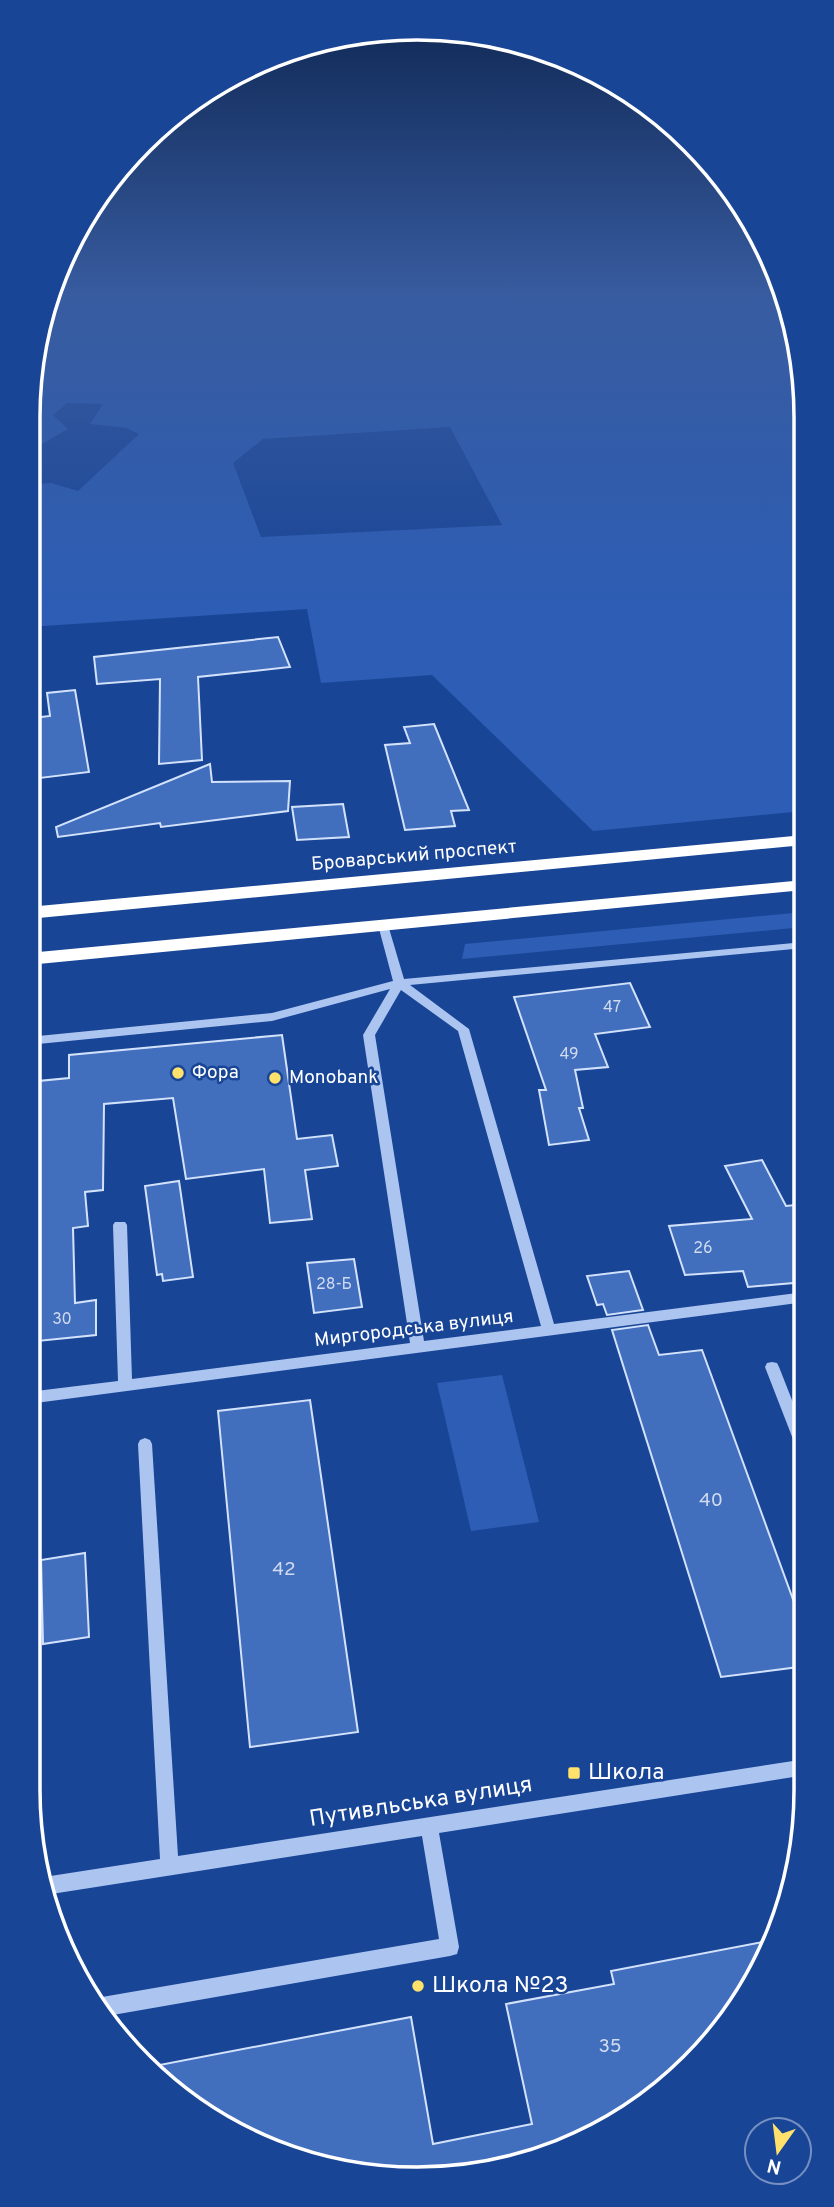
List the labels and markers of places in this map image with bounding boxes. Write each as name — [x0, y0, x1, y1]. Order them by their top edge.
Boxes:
place label: Фора — [192, 1061, 239, 1085]
marker: Фора — [170, 1065, 186, 1081]
place label: Monobank — [289, 1066, 378, 1090]
marker: Monobank — [267, 1070, 283, 1086]
place label: Школа — [588, 1759, 664, 1788]
marker: Школа — [566, 1765, 582, 1781]
place label: Школа №23 — [432, 1972, 568, 2001]
marker: Школа №23 — [410, 1978, 426, 1994]

